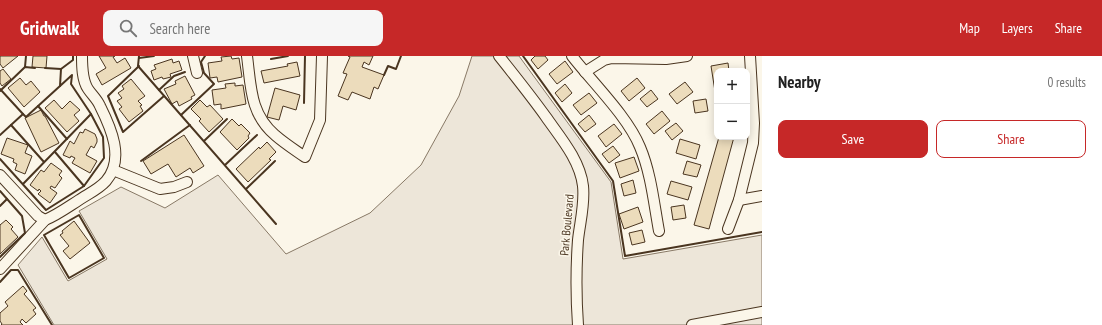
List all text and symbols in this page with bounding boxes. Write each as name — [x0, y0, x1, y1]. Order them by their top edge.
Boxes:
search box — [103, 10, 383, 46]
text: Gridwalk — [20, 16, 79, 40]
icon: search — [117, 17, 139, 39]
text: Search here — [149, 19, 210, 38]
text: Map — [959, 19, 980, 37]
text: Layers — [1002, 19, 1033, 37]
text: Share — [1055, 19, 1082, 37]
map controls — [714, 68, 750, 140]
button: + — [714, 68, 750, 104]
text: Nearby — [778, 71, 821, 93]
text: 0 results — [1047, 74, 1086, 91]
button: − — [714, 104, 750, 140]
button: Save — [778, 120, 928, 158]
button: Share — [936, 120, 1086, 158]
street label: Park Boulevard — [556, 194, 577, 256]

